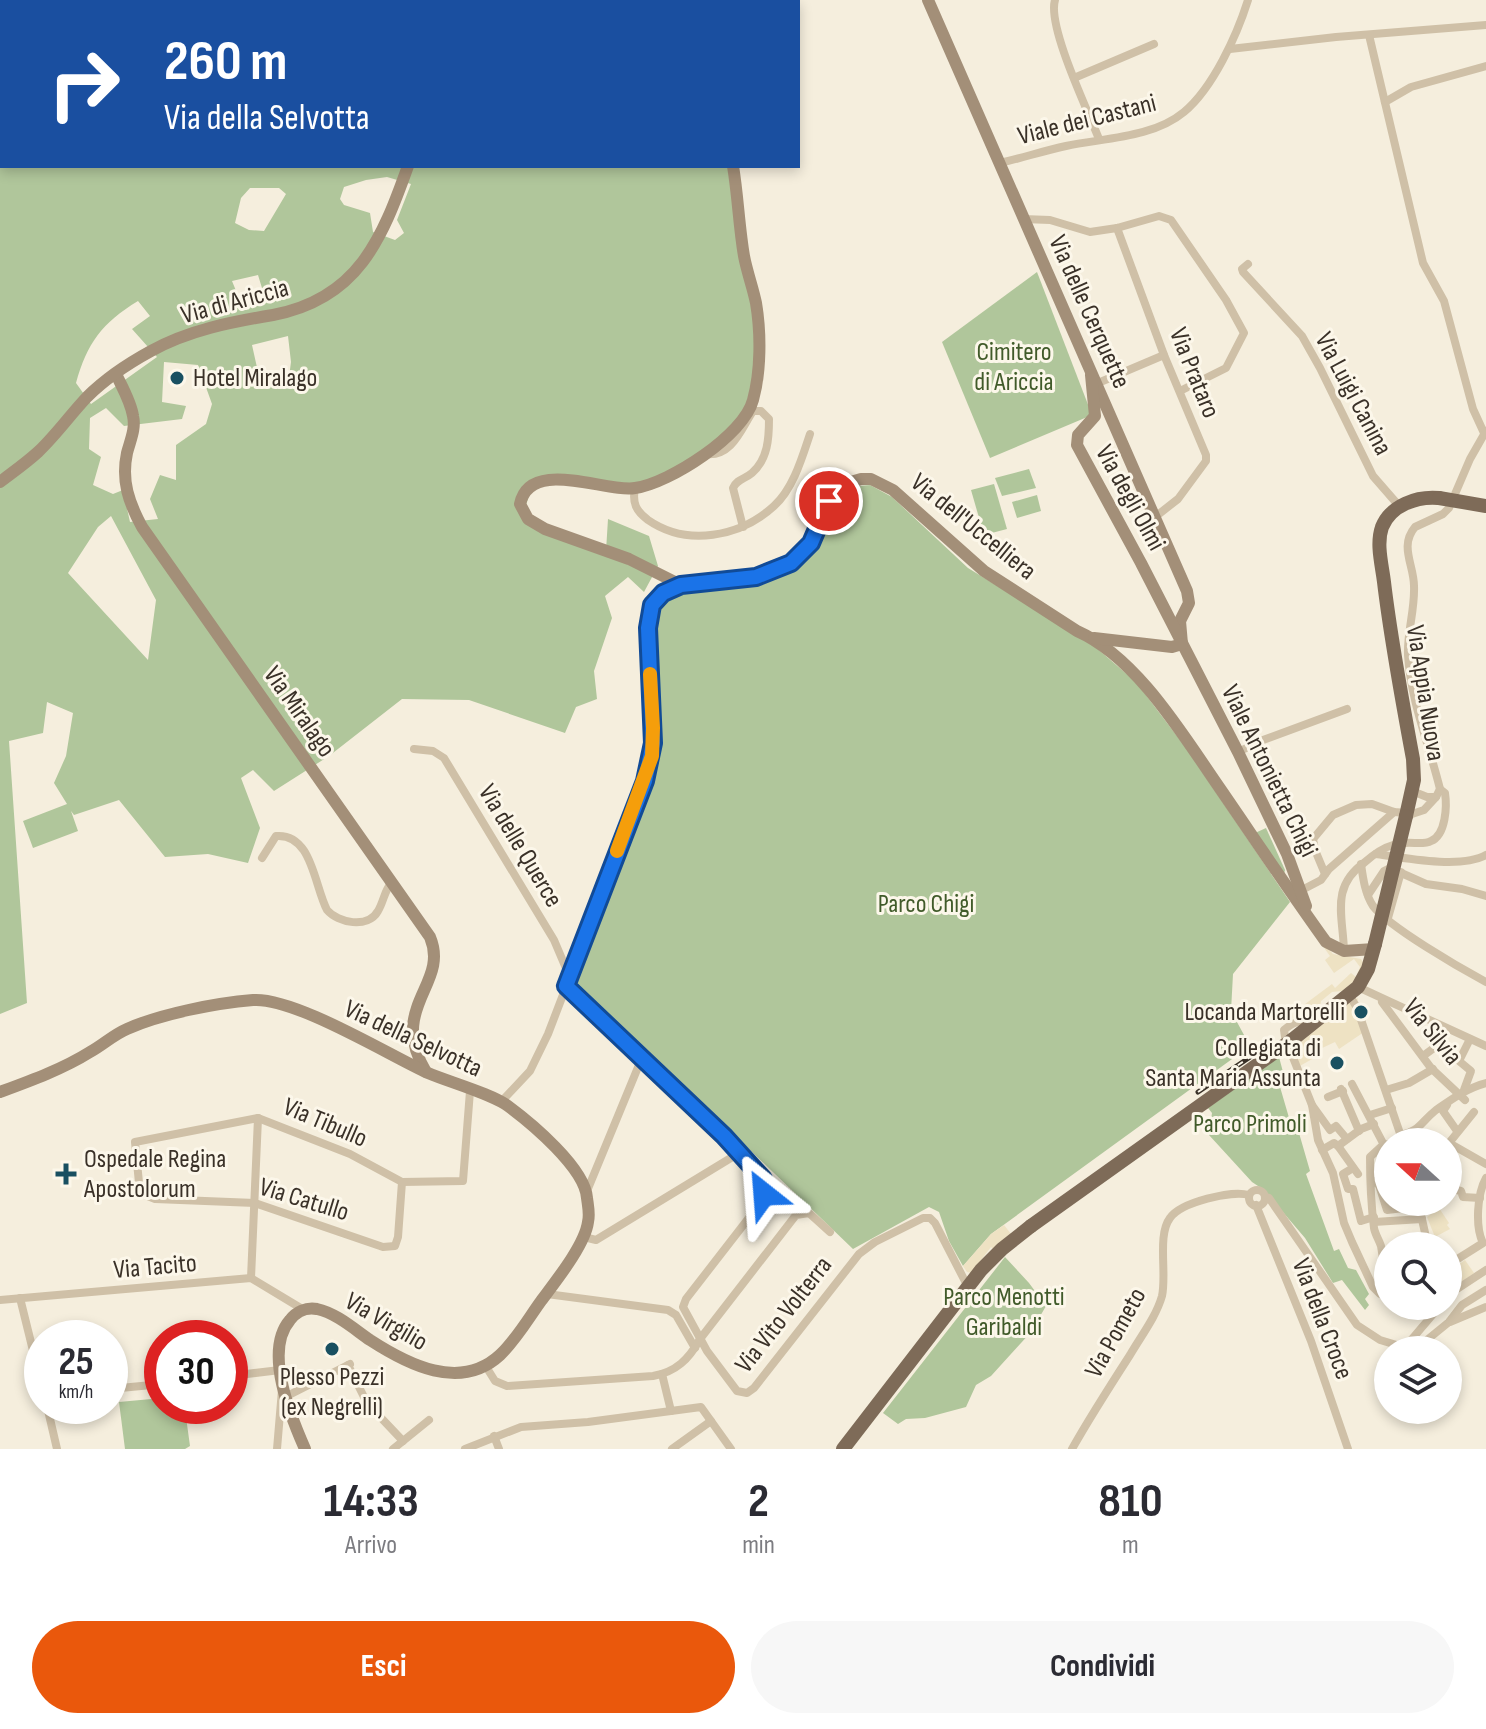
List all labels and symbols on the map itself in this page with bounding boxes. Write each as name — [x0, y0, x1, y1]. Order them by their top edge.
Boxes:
street label: Viale dei Castani — [1015, 88, 1159, 152]
street label: Via delle Cerquette — [1041, 231, 1137, 393]
street label: Via di Ariccia — [178, 273, 292, 331]
street label: Via Prataro — [1162, 323, 1226, 423]
street label: Via Luigi Canina — [1308, 327, 1398, 461]
park label: Cimitero di Ariccia — [974, 337, 1054, 398]
place label: Hotel Miralago — [193, 363, 317, 394]
marker: Hotel Miralago — [168, 369, 186, 387]
street label: Via degli Olmi — [1088, 440, 1172, 556]
pin — [795, 467, 863, 535]
street label: Via dell'Uccelliera — [904, 467, 1042, 587]
street label: Via Appia Nuova — [1399, 623, 1451, 763]
street label: Via Miralago — [256, 661, 342, 763]
street label: Viale Antonietta Chigi — [1214, 680, 1324, 862]
street label: Via delle Querce — [471, 779, 569, 913]
park label: Parco Chigi — [878, 889, 974, 920]
street label: Via Silvia — [1396, 993, 1468, 1071]
street label: Via della Selvotta — [339, 994, 487, 1084]
place label: Locanda Martorelli — [1184, 997, 1345, 1028]
marker: Locanda Martorelli — [1352, 1003, 1370, 1021]
place label: Collegiata di Santa Maria Assunta — [1145, 1033, 1321, 1094]
marker: Collegiata di Santa Maria Assunta — [1328, 1054, 1346, 1072]
street label: Via Tibullo — [278, 1092, 372, 1154]
park label: Parco Primoli — [1193, 1109, 1307, 1140]
north arrow — [1374, 1128, 1462, 1216]
place label: Ospedale Regina Apostolorum — [83, 1144, 226, 1205]
position arrow — [722, 1152, 806, 1236]
marker: Ospedale Regina Apostolorum — [55, 1163, 77, 1185]
street label: Via Catullo — [255, 1172, 353, 1228]
street label: Via Tacito — [112, 1248, 198, 1286]
street label: Via Vito Volterra — [729, 1251, 839, 1379]
street label: Via della Croce — [1285, 1254, 1359, 1384]
park label: Parco Menotti Garibaldi — [943, 1282, 1065, 1343]
street label: Via Pometo — [1079, 1283, 1153, 1383]
street label: Via Virgilio — [339, 1286, 433, 1358]
speed limit sign: 30 — [144, 1320, 248, 1424]
marker: Plesso Pezzi (ex Negrelli) — [323, 1340, 341, 1358]
place label: Plesso Pezzi (ex Negrelli) — [280, 1362, 384, 1423]

